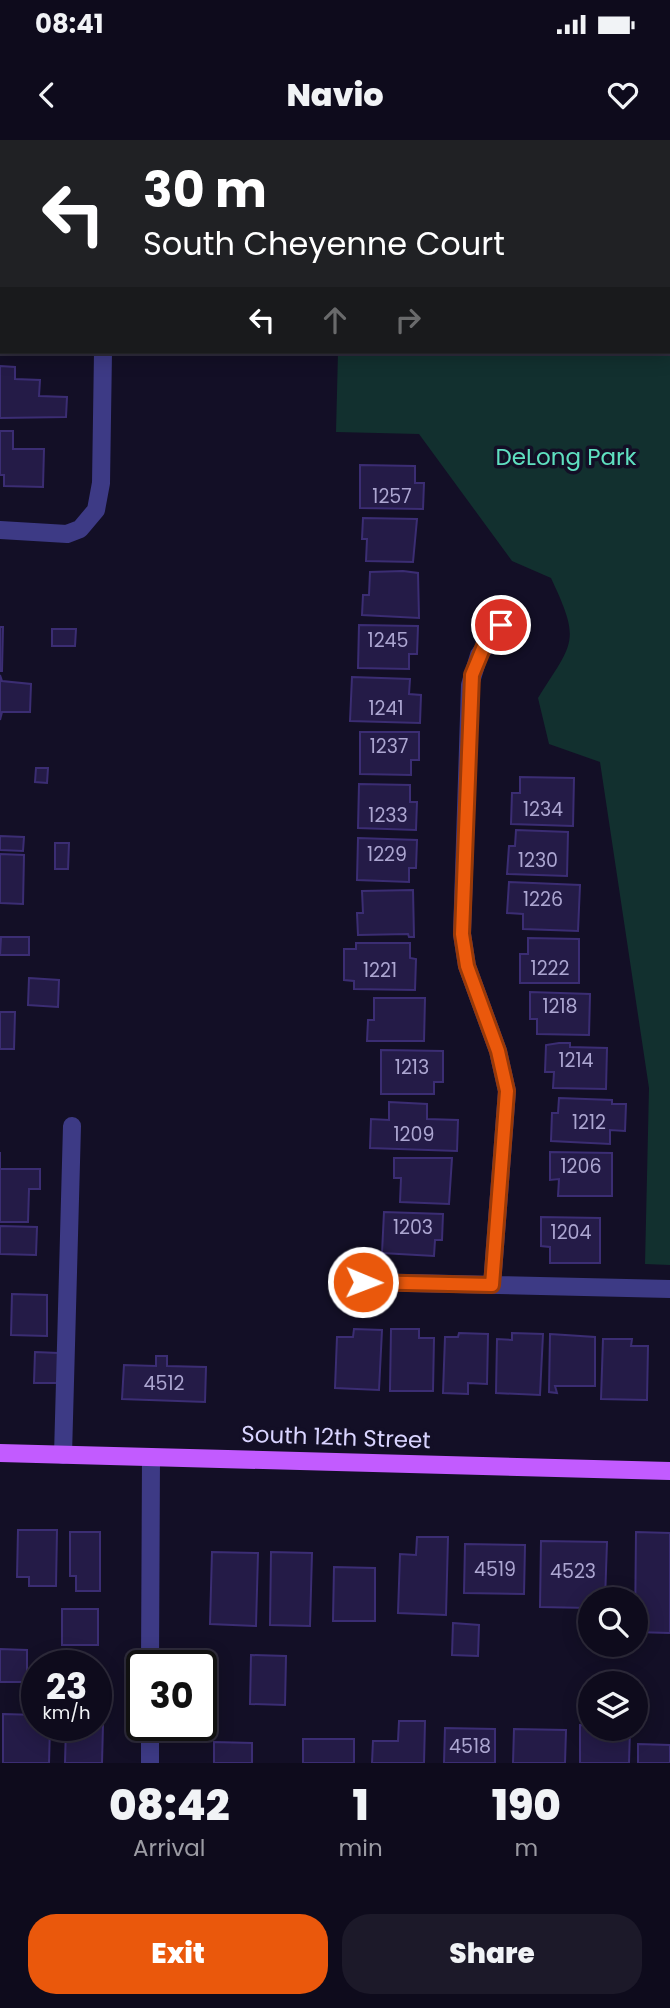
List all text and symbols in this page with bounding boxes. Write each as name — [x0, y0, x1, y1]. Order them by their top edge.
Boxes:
text: 08:41 — [35, 6, 104, 42]
text: Navio — [286, 72, 384, 117]
icon: back — [28, 76, 66, 114]
icon: heart — [604, 76, 642, 114]
text: 30 m — [143, 156, 267, 224]
icon: left — [28, 168, 119, 259]
text: South Cheyenne Court — [143, 221, 505, 266]
icon: left — [243, 301, 281, 339]
icon: ahead — [316, 301, 354, 339]
icon: right — [389, 301, 427, 339]
park label: DeLong Park — [496, 441, 637, 473]
house number: 1257 — [372, 483, 412, 510]
pin — [471, 595, 531, 655]
icon: arrive — [482, 606, 520, 644]
house number: 1245 — [368, 627, 408, 654]
house number: 1241 — [368, 695, 404, 722]
house number: 1237 — [370, 733, 408, 760]
house number: 1234 — [523, 796, 563, 823]
house number: 1233 — [368, 802, 408, 829]
house number: 1229 — [367, 841, 407, 868]
house number: 1230 — [518, 847, 558, 874]
house number: 1226 — [523, 886, 563, 913]
house number: 1222 — [531, 955, 570, 982]
house number: 1221 — [363, 957, 397, 984]
house number: 1218 — [542, 993, 578, 1020]
house number: 1214 — [558, 1047, 594, 1074]
house number: 1213 — [395, 1054, 429, 1081]
house number: 1212 — [572, 1109, 606, 1136]
house number: 1209 — [394, 1121, 434, 1148]
house number: 1206 — [560, 1153, 602, 1180]
house number: 1203 — [393, 1214, 433, 1241]
house number: 1204 — [551, 1219, 591, 1246]
position arrow — [326, 1245, 400, 1319]
house number: 4512 — [144, 1370, 185, 1397]
street label: South 12th Street — [241, 1418, 431, 1456]
house number: 4519 — [474, 1556, 516, 1583]
house number: 4523 — [550, 1558, 596, 1585]
map controls — [578, 1587, 648, 1741]
button: search — [578, 1587, 648, 1657]
speed limit sign: 30 — [126, 1650, 217, 1741]
text: 23 — [46, 1662, 87, 1711]
button: layers — [578, 1671, 648, 1741]
text: km/h — [43, 1700, 90, 1725]
house number: 4518 — [449, 1733, 491, 1760]
text: 08:42 — [109, 1776, 230, 1835]
text: 1 — [353, 1776, 369, 1835]
text: 190 — [492, 1776, 561, 1835]
text: Arrival — [133, 1832, 206, 1864]
text: min — [339, 1832, 383, 1864]
text: m — [514, 1832, 538, 1864]
button: Exit — [28, 1914, 328, 1994]
button: Share — [342, 1914, 642, 1994]

